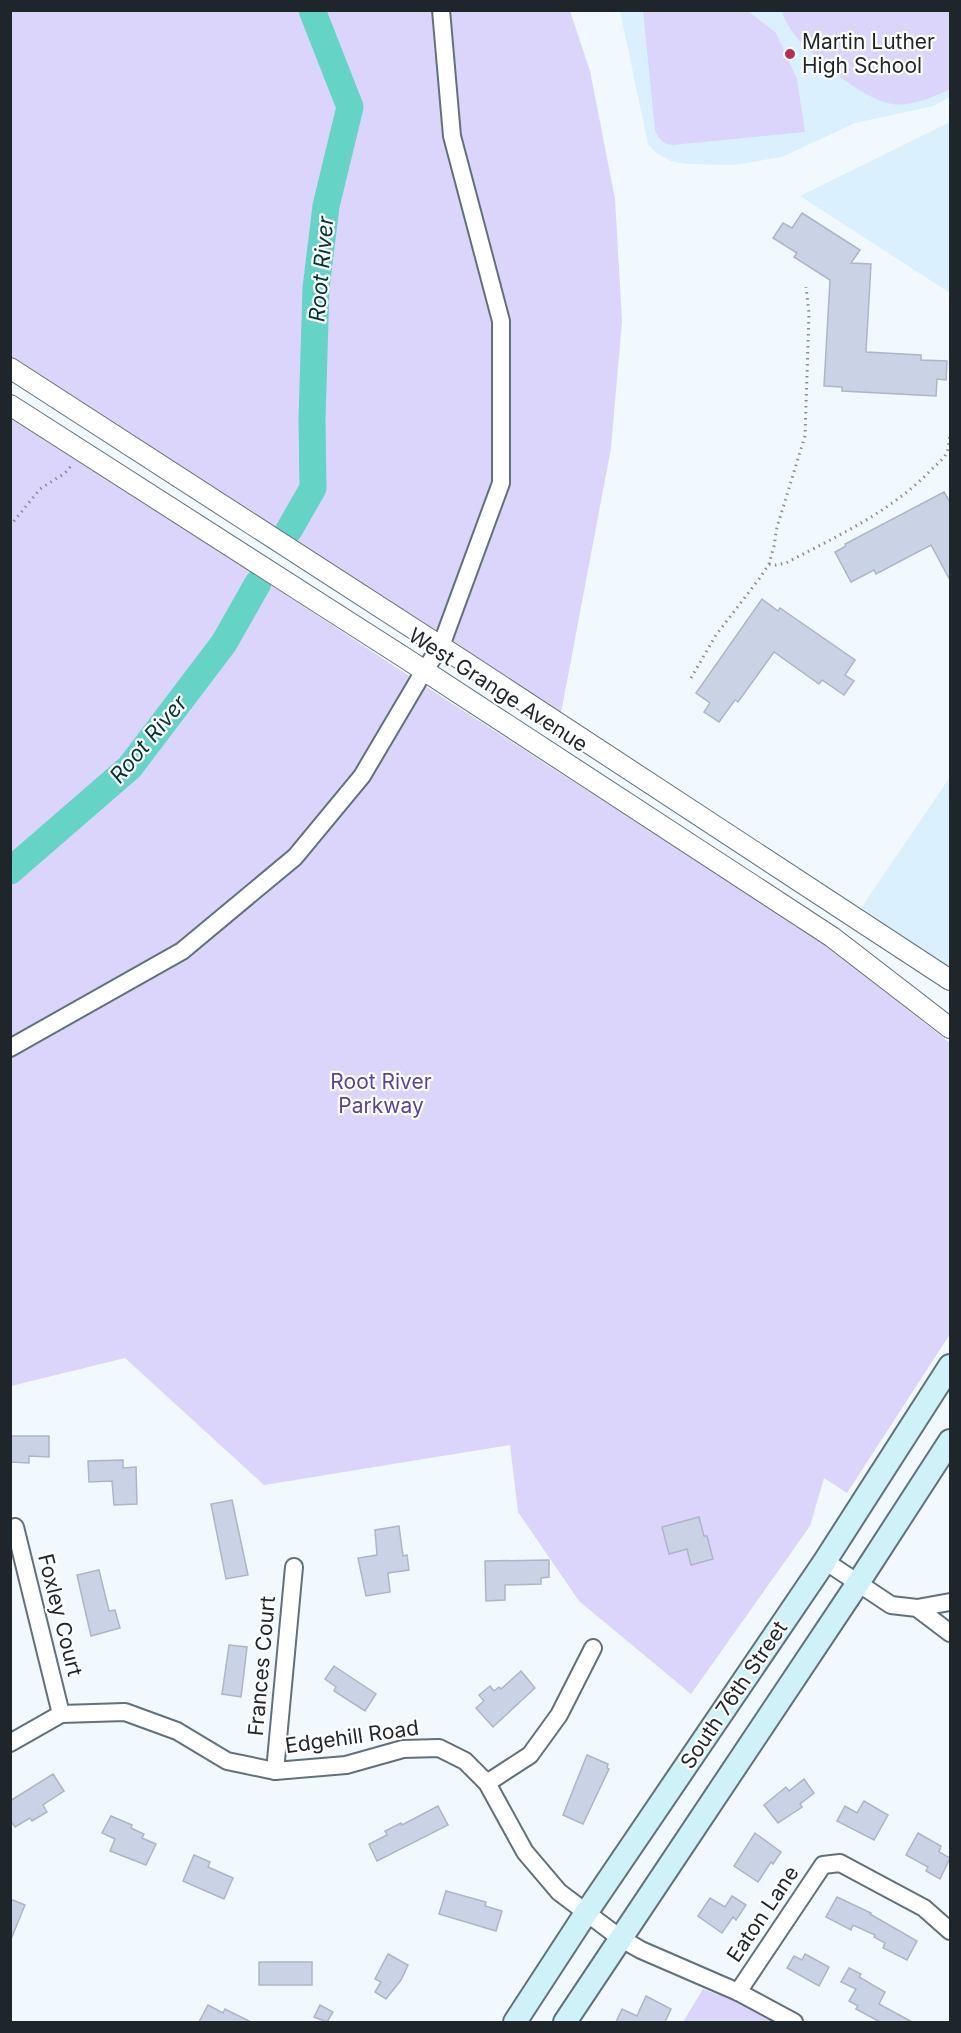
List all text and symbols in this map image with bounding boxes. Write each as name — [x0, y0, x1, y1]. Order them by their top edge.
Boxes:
place label: Martin Luther High School — [802, 29, 935, 78]
marker: Martin Luther High School — [783, 47, 797, 61]
water label: Root River — [303, 214, 339, 323]
street label: West Grange Avenue — [404, 622, 592, 757]
water label: Root River — [104, 689, 192, 788]
park label: Root River Parkway — [330, 1069, 432, 1118]
street label: Foxley Court — [33, 1551, 88, 1679]
street label: Frances Court — [243, 1595, 280, 1737]
street label: South 76th Street — [675, 1616, 792, 1773]
street label: Edgehill Road — [283, 1715, 420, 1758]
street label: Eaton Lane — [721, 1861, 804, 1966]

